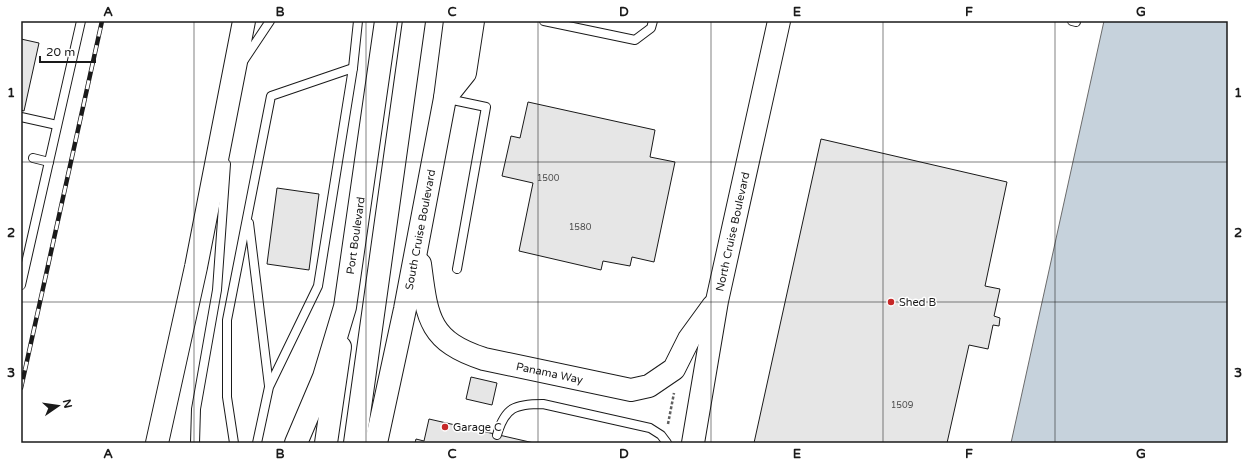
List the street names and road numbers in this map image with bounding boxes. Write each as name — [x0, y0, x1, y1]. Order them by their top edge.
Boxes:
street label: South Cruise Boulevard — [403, 168, 438, 291]
street label: North Cruise Boulevard — [713, 171, 752, 293]
street label: Port Boulevard — [344, 196, 368, 275]
street label: Panama Way — [515, 360, 584, 387]

